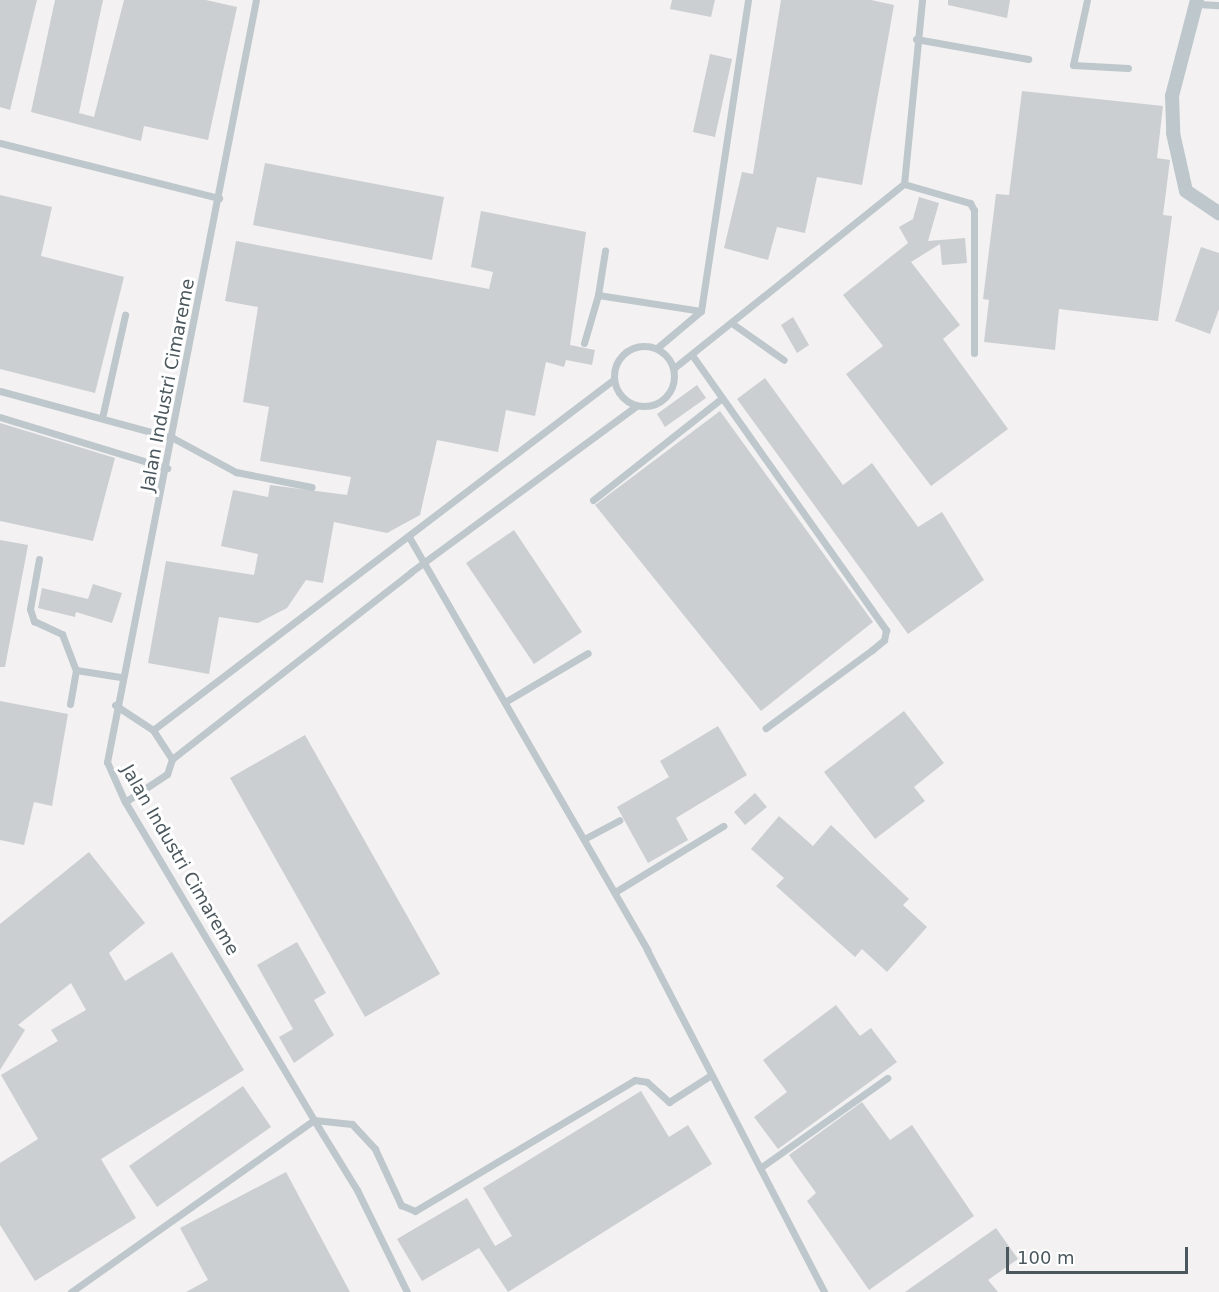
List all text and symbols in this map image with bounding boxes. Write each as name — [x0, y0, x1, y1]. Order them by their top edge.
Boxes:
street label: Jalan Industri Cimareme — [137, 277, 199, 493]
street label: Jalan Industri Cimareme — [117, 761, 243, 959]
scale bar — [1009, 1235, 1190, 1273]
text: 100 m — [1017, 1247, 1075, 1268]

